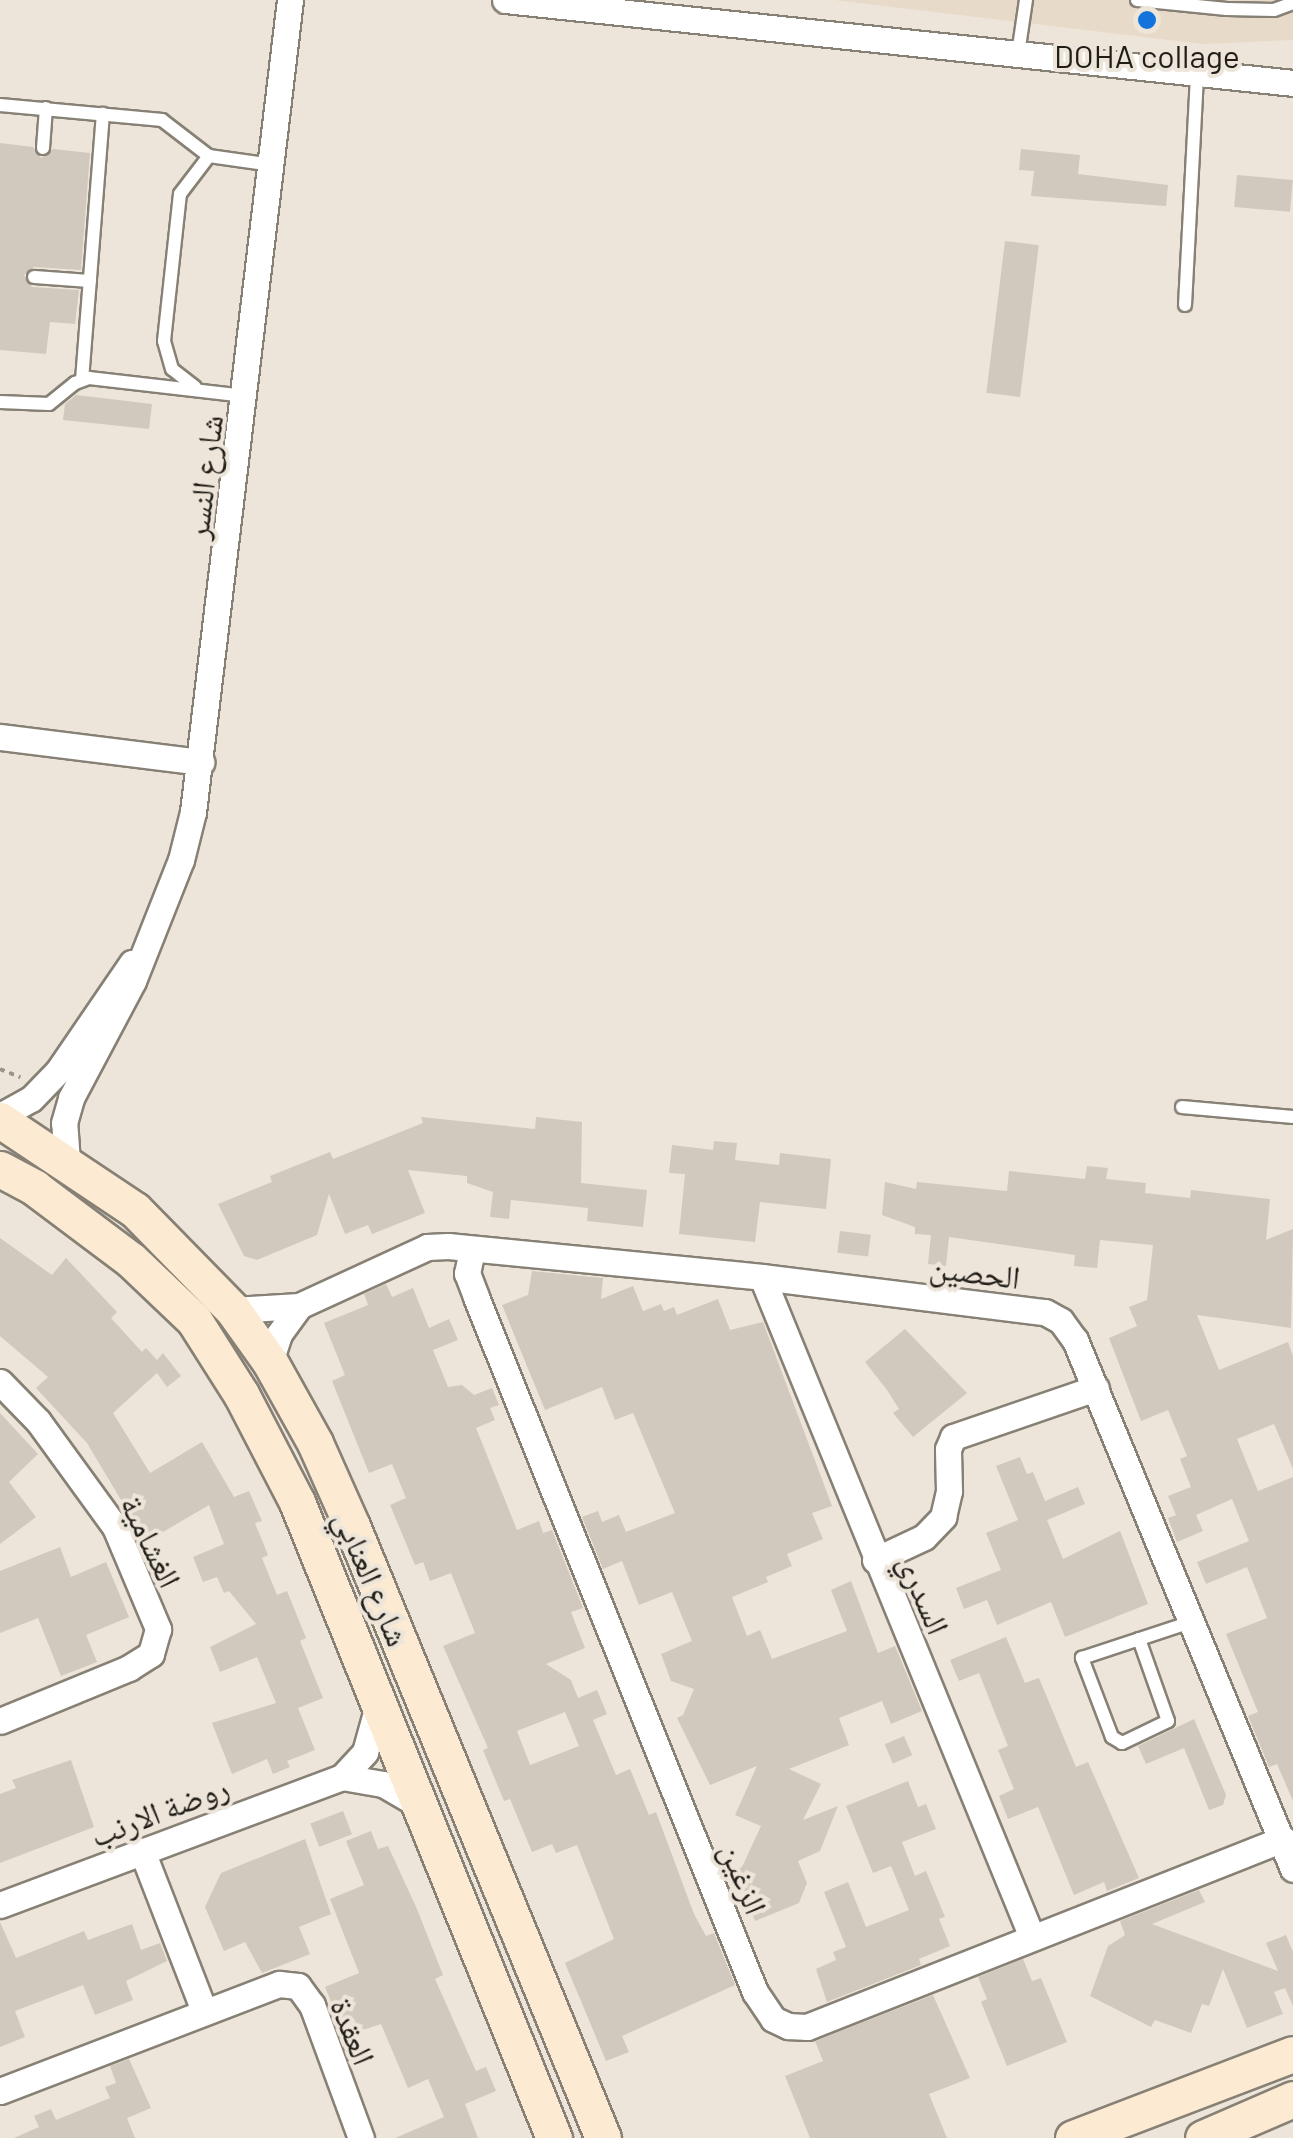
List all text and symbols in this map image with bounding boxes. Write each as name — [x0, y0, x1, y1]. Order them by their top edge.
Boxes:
marker: DOHA collage — [1136, 9, 1158, 31]
place label: DOHA collage — [1054, 36, 1240, 74]
street label: شارع النسر — [176, 413, 230, 541]
street label: الحصين — [928, 1246, 1022, 1296]
street label: الغشامية — [113, 1489, 191, 1593]
street label: شارع العنابي — [327, 1505, 419, 1651]
street label: السدري — [891, 1548, 959, 1640]
street label: روضة الارنب — [85, 1766, 233, 1854]
street label: الزغين — [713, 1837, 777, 1919]
street label: العقدة — [323, 1992, 385, 2070]

